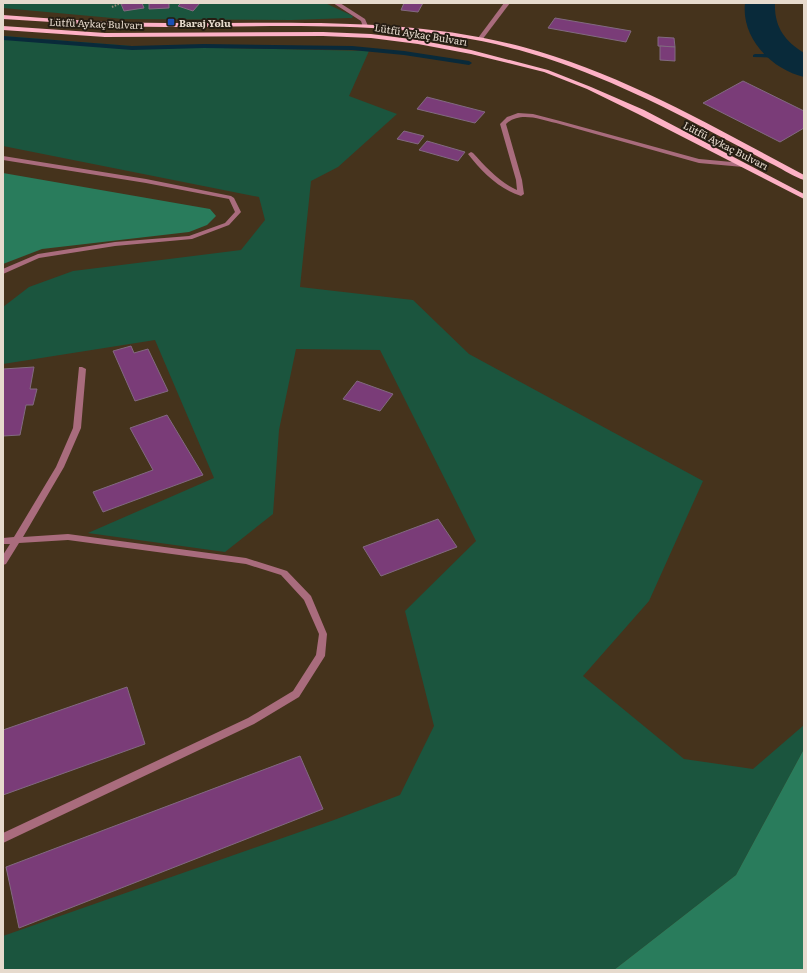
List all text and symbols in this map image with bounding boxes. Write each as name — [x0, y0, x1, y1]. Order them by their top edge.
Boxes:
street label: Lütfü Aykaç Bulvarı — [49, 14, 144, 32]
place label: Baraj Yolu — [179, 15, 231, 30]
marker: Baraj Yolu — [166, 17, 176, 27]
street label: Lütfü Aykaç Bulvarı — [373, 19, 469, 49]
street label: Lütfü Aykaç Bulvarı — [681, 117, 772, 173]

